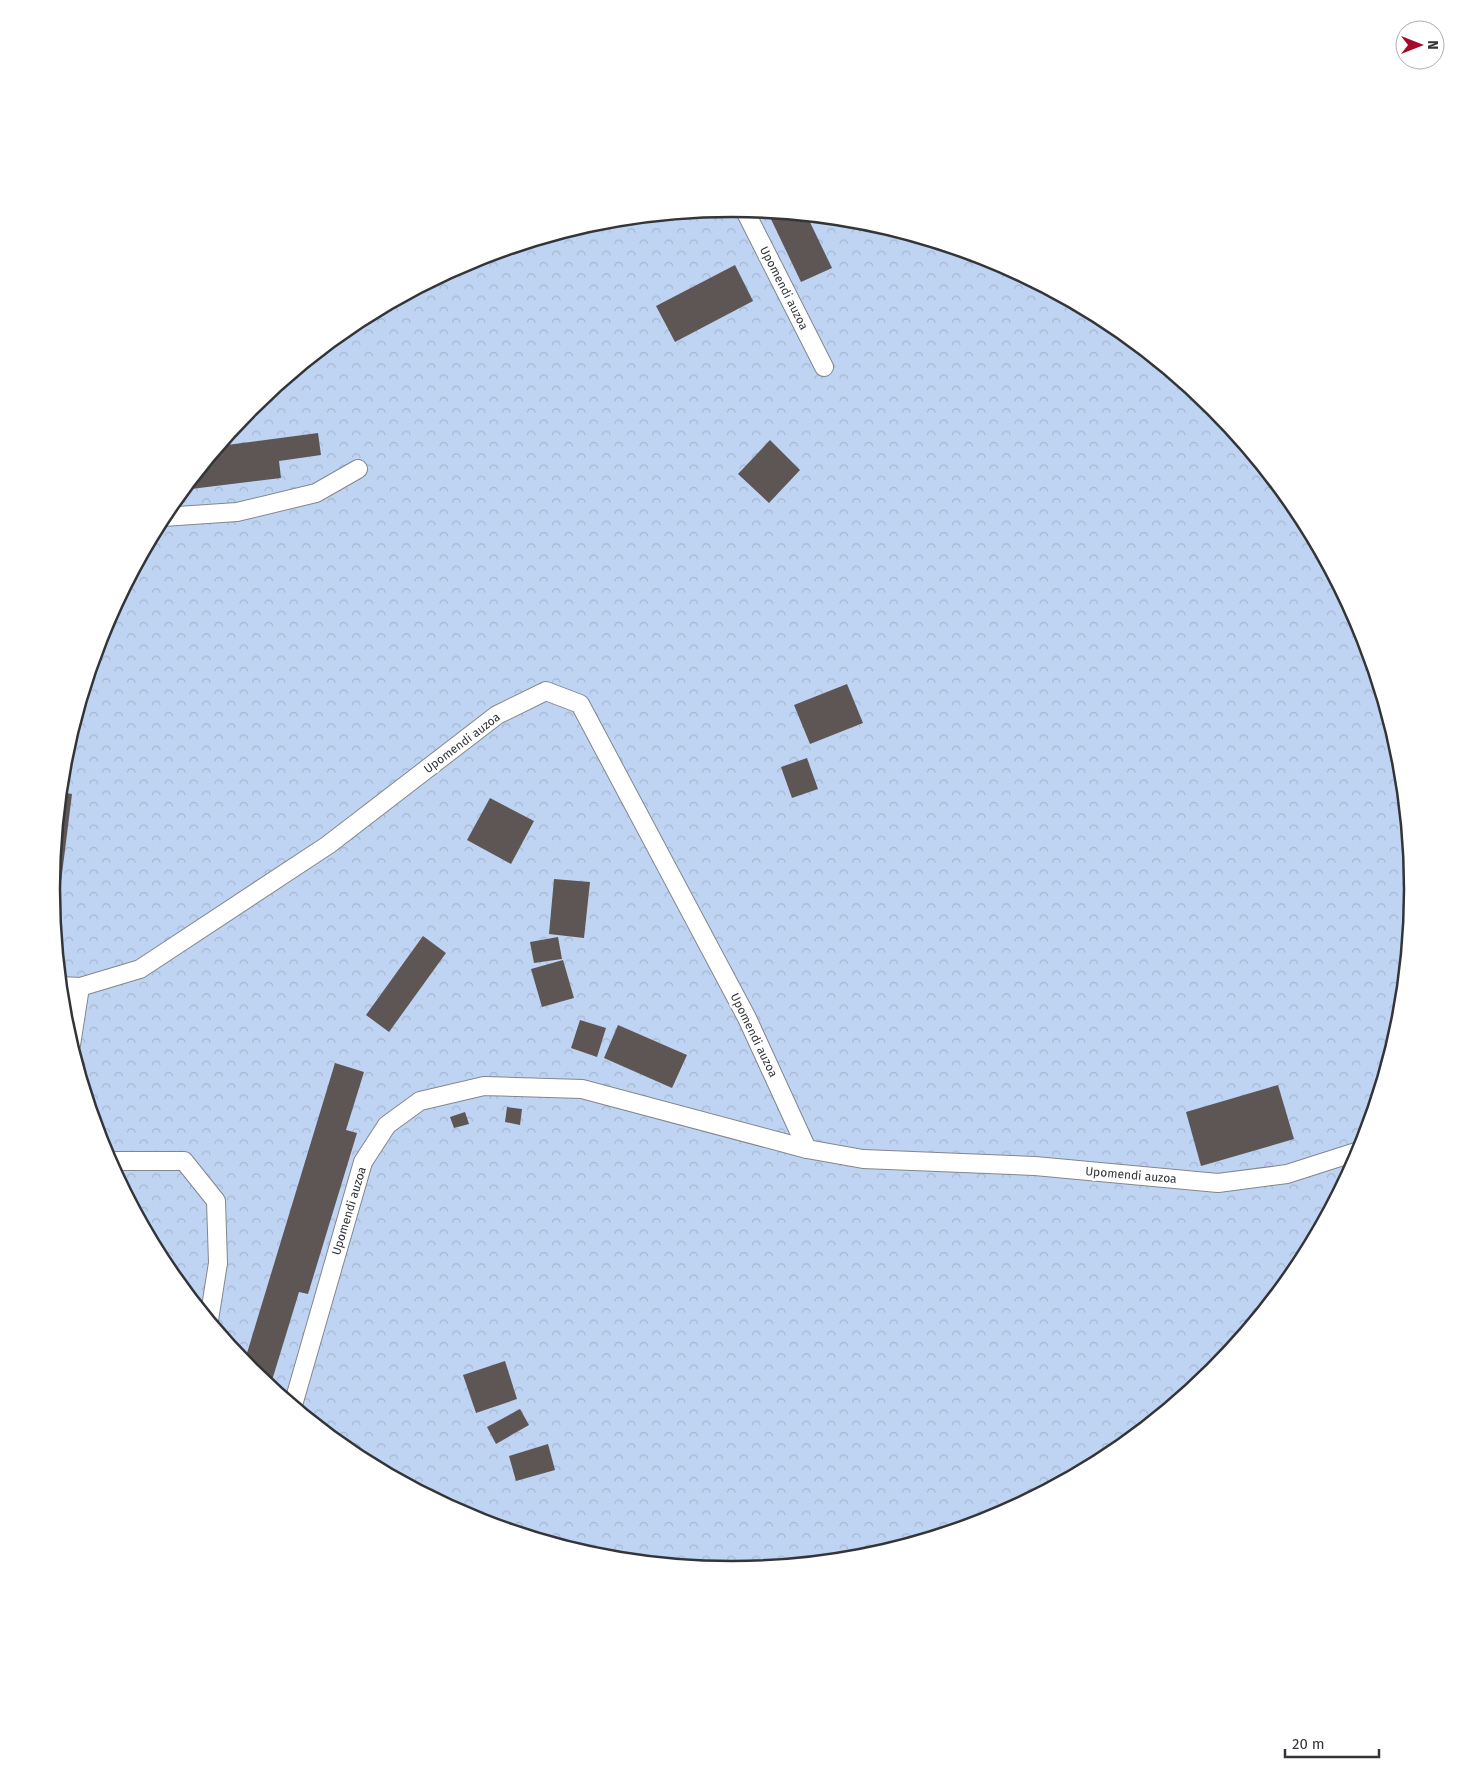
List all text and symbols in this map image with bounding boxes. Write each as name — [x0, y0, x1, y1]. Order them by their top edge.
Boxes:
north arrow — [1395, 20, 1445, 70]
text: N — [1424, 40, 1441, 50]
street label: Upomendi auzoa — [757, 244, 811, 332]
street label: Upomendi auzoa — [421, 710, 503, 776]
street label: Upomendi auzoa — [728, 991, 780, 1079]
street label: Upomendi auzoa — [1085, 1164, 1177, 1186]
street label: Upomendi auzoa — [329, 1165, 369, 1257]
scale bar — [1285, 1726, 1379, 1758]
text: 20 m — [1292, 1735, 1325, 1753]

